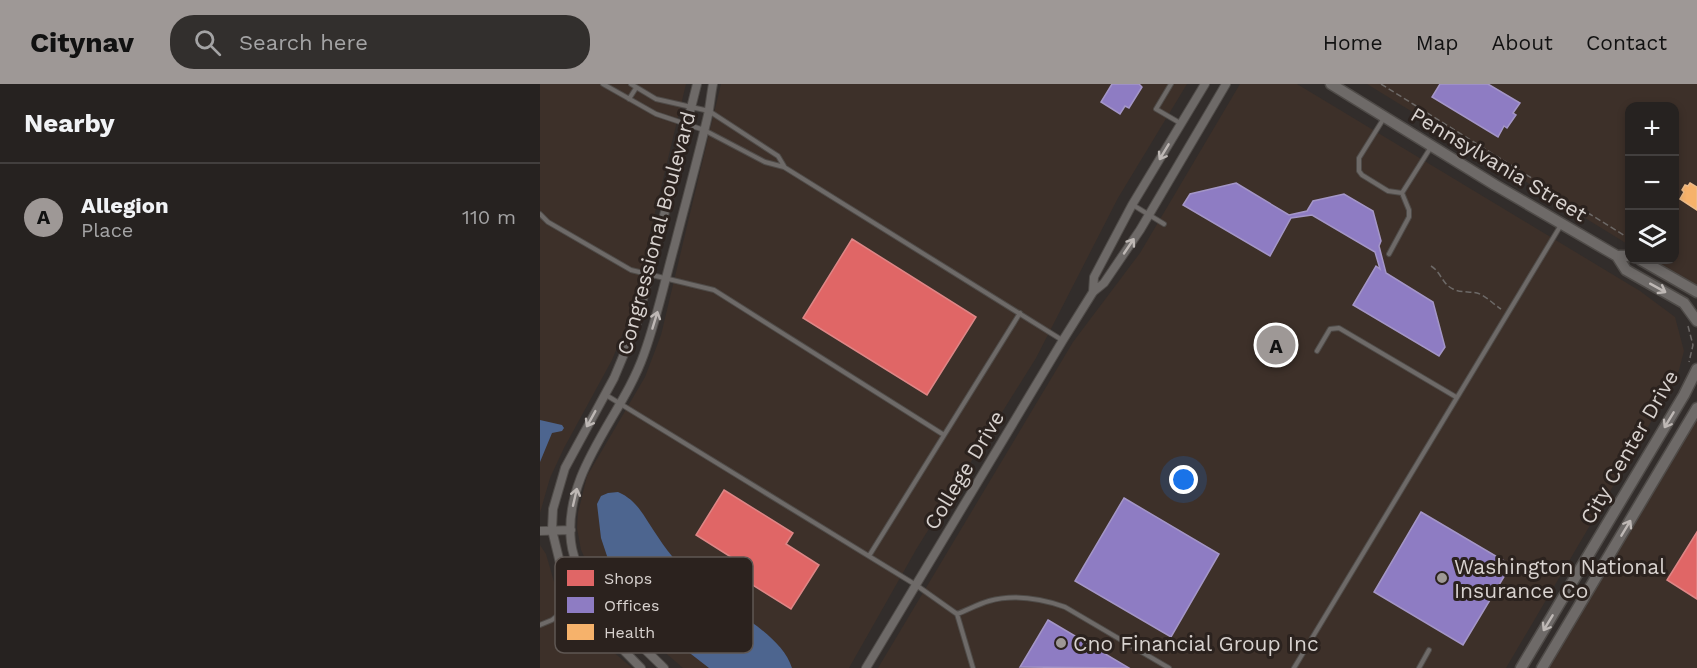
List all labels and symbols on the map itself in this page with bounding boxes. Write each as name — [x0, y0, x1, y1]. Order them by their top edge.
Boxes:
street label: Pennsylvania Street — [1406, 102, 1592, 227]
street label: Congressional Boulevard — [611, 109, 701, 357]
one-way arrow — [1157, 143, 1169, 160]
one-way arrow — [1123, 238, 1135, 254]
one-way arrow — [1649, 282, 1666, 294]
one-way arrow — [650, 311, 661, 330]
pin: A — [1256, 322, 1296, 368]
street label: City Center Drive — [1575, 365, 1683, 529]
street label: College Drive — [919, 406, 1009, 534]
one-way arrow — [585, 409, 596, 427]
one-way arrow — [1663, 411, 1675, 428]
your location — [1169, 465, 1198, 494]
one-way arrow — [570, 487, 581, 507]
one-way arrow — [1620, 520, 1632, 537]
place label: Washington National Insurance Co — [1454, 554, 1666, 603]
legend — [555, 557, 753, 653]
text: Shops — [604, 569, 652, 588]
marker: Washington National Insurance Co — [1435, 571, 1449, 585]
text: Offices — [604, 596, 659, 615]
one-way arrow — [1541, 615, 1553, 632]
text: Health — [604, 623, 655, 642]
place label: Cno Financial Group Inc — [1073, 631, 1319, 656]
marker: Cno Financial Group Inc — [1054, 636, 1068, 650]

